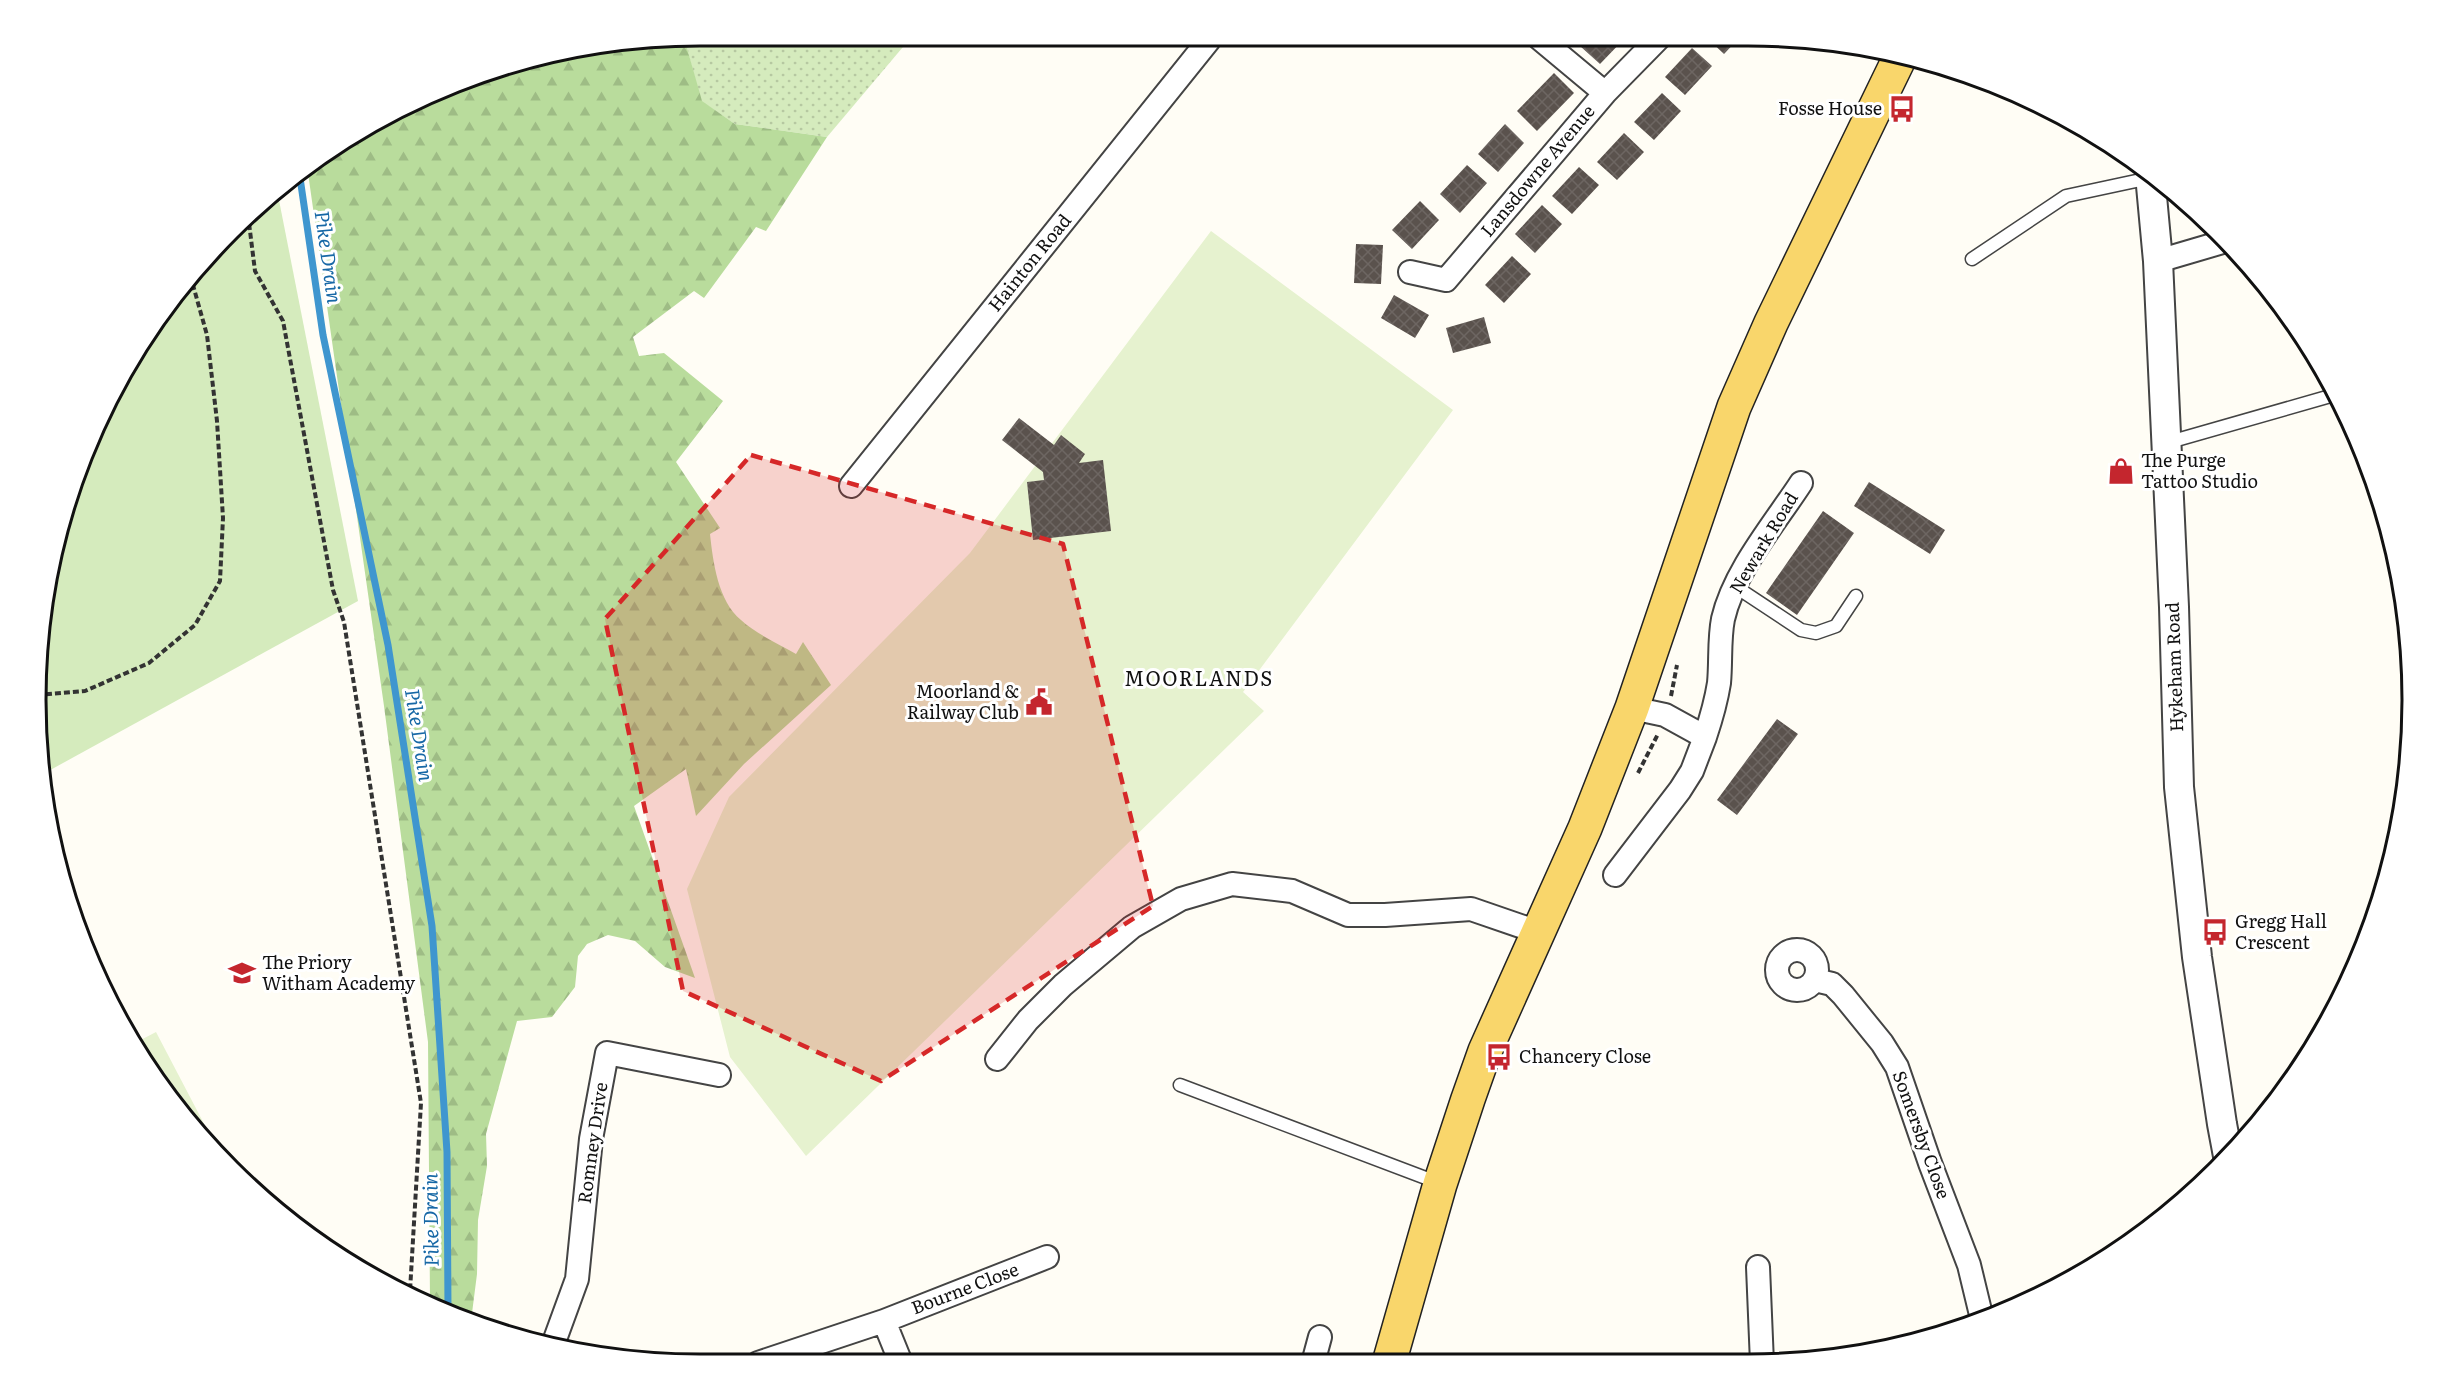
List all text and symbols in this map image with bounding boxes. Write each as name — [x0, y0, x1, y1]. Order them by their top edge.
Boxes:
place label: Fosse House — [1778, 94, 1882, 121]
bus stop icon: Fosse House — [1887, 94, 1917, 124]
street label: Lansdowne Avenue — [1473, 98, 1600, 242]
street label: Hainton Road — [981, 207, 1077, 317]
water label: Pike Drain — [309, 208, 351, 305]
place label: The Purge Tattoo Studio — [2141, 446, 2258, 494]
shop icon: The Purge Tattoo Studio — [2106, 456, 2136, 486]
street label: Newark Road — [1722, 486, 1804, 598]
street label: Hykeham Road — [2158, 602, 2189, 733]
district label: MOORLANDS — [1124, 662, 1274, 692]
place label: Moorland & Railway Club — [907, 677, 1019, 725]
water label: Pike Drain — [399, 686, 443, 783]
public building icon: Moorland & Railway Club — [1024, 687, 1054, 717]
place label: Gregg Hall Crescent — [2235, 907, 2327, 955]
bus stop icon: Gregg Hall Crescent — [2200, 917, 2230, 947]
place label: The Priory Witham Academy — [262, 948, 416, 996]
school or university icon: The Priory Witham Academy — [227, 958, 257, 988]
bus stop icon: Chancery Close — [1484, 1042, 1514, 1072]
place label: Chancery Close — [1519, 1042, 1651, 1069]
street label: Somersby Close — [1887, 1067, 1958, 1202]
street label: Romney Drive — [570, 1080, 613, 1205]
water label: Pike Drain — [413, 1173, 445, 1267]
street label: Bourne Close — [907, 1255, 1022, 1320]

